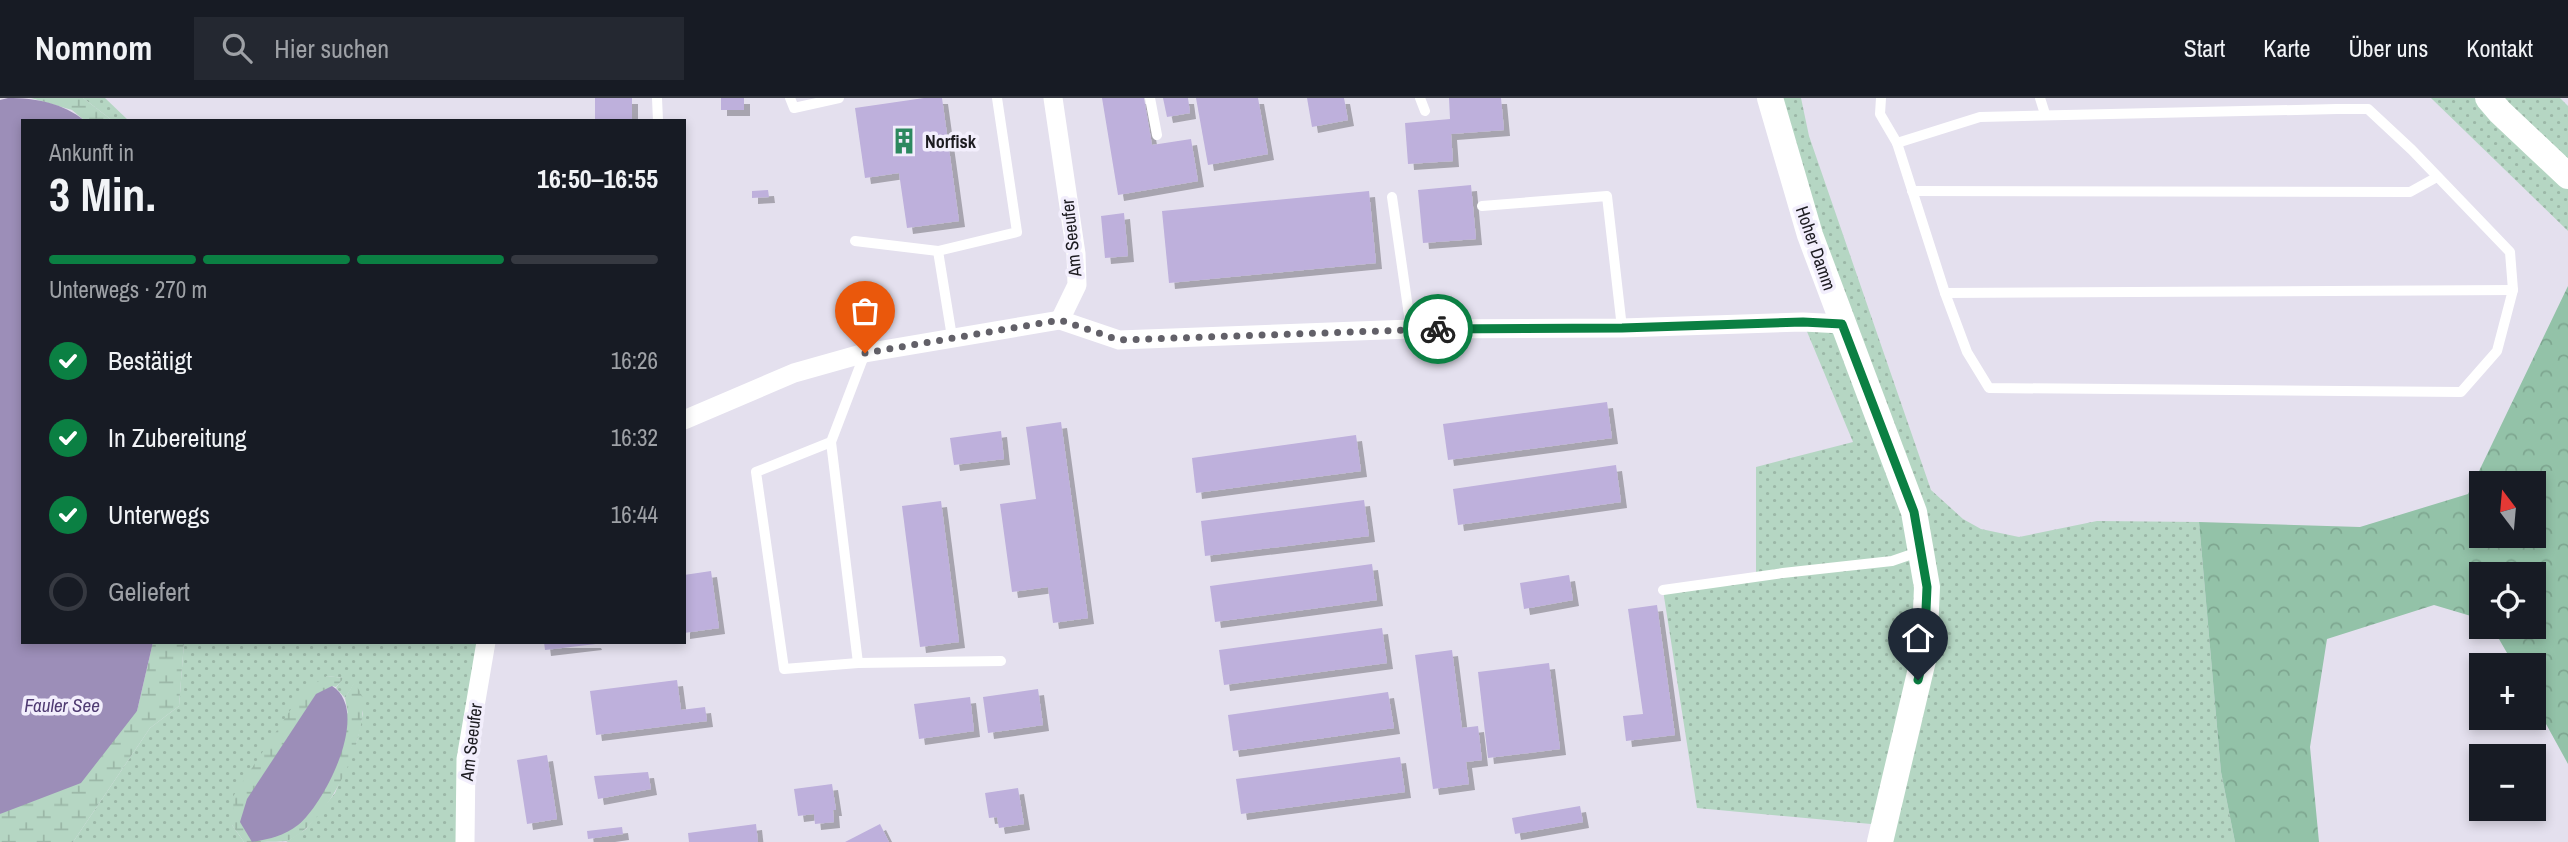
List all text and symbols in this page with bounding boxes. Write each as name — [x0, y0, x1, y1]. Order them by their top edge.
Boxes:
search box — [194, 17, 684, 80]
text: Nomnom — [35, 26, 152, 70]
icon: search — [218, 29, 256, 67]
text: Hier suchen — [274, 31, 389, 66]
text: Start — [2184, 32, 2225, 64]
text: Karte — [2263, 32, 2310, 64]
text: Über uns — [2348, 32, 2428, 64]
text: Kontakt — [2466, 32, 2533, 64]
building icon: Norfisk — [889, 126, 919, 156]
place label: Norfisk — [925, 129, 977, 154]
text: Ankunft in — [49, 137, 134, 168]
text: 16:50–16:55 — [537, 161, 658, 196]
text: 3 Min. — [49, 163, 156, 225]
street label: Am Seeufer — [1054, 198, 1088, 279]
street label: Hoher Damm — [1790, 202, 1842, 294]
text: Unterwegs · 270 m — [49, 274, 207, 305]
pin — [835, 281, 895, 353]
icon: bag — [846, 292, 884, 330]
courier — [1403, 294, 1473, 364]
icon: bike — [1419, 310, 1457, 348]
icon: check — [49, 342, 87, 380]
text: Bestätigt — [108, 343, 192, 378]
text: 16:26 — [611, 345, 658, 376]
icon: check — [49, 419, 87, 457]
text: In Zubereitung — [108, 420, 247, 455]
text: 16:32 — [611, 422, 658, 453]
north arrow — [2469, 471, 2546, 548]
map controls — [2469, 471, 2546, 821]
icon: check — [49, 496, 87, 534]
text: Unterwegs — [108, 497, 210, 532]
text: 16:44 — [611, 499, 658, 530]
button: locate — [2469, 562, 2546, 639]
text: Geliefert — [108, 574, 190, 609]
pin — [1888, 608, 1948, 680]
icon: home — [1899, 619, 1937, 657]
button: + — [2469, 653, 2546, 730]
water label: Fauler See — [24, 692, 100, 718]
street label: Am Seeufer — [454, 702, 488, 783]
button: − — [2469, 744, 2546, 821]

